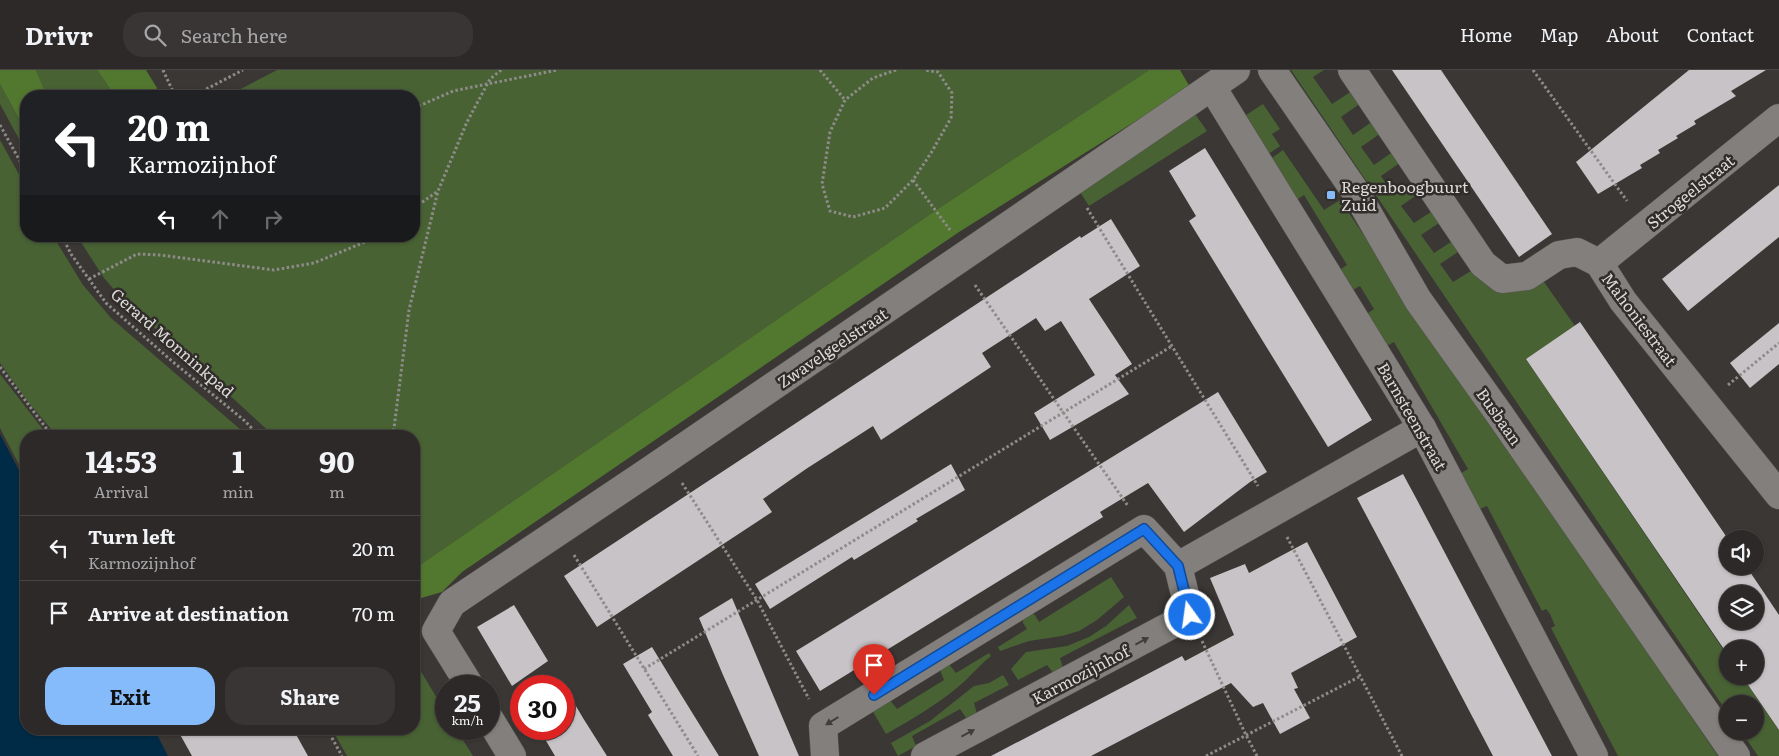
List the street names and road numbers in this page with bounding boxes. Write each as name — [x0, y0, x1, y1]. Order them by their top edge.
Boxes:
street label: Strogeelstraat — [1641, 148, 1739, 234]
street label: Mahoniestraat — [1597, 267, 1684, 371]
street label: Gerard Monninkpad — [106, 282, 240, 402]
street label: Zwavelgeelstraat — [772, 301, 892, 393]
street label: Barnsteenstraat — [1372, 357, 1454, 475]
street label: Busbaan — [1472, 382, 1529, 450]
street label: Karmozijnhof — [1027, 637, 1135, 710]

